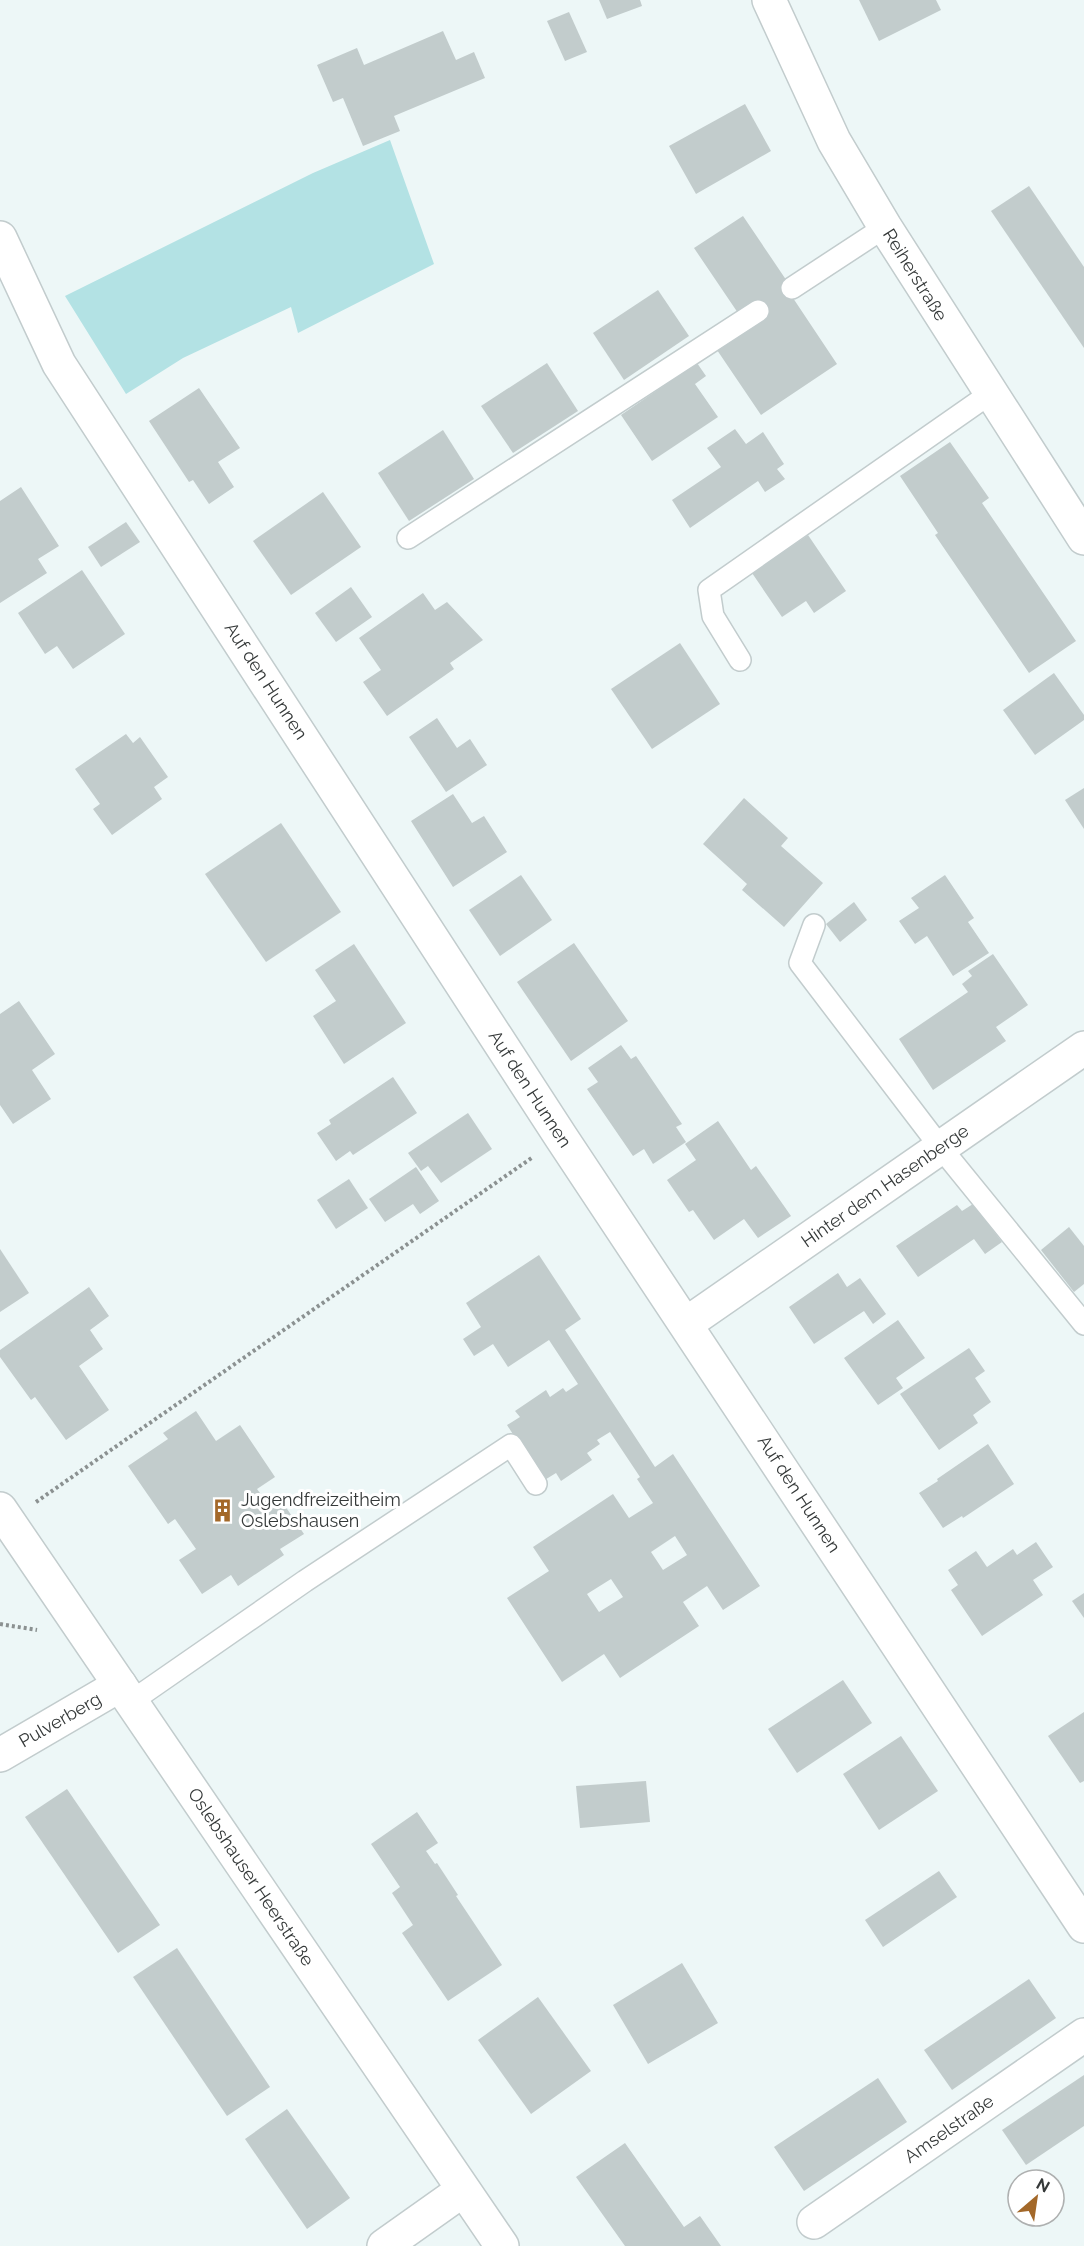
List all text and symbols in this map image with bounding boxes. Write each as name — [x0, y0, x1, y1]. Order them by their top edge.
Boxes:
street label: Reiherstraße — [879, 225, 952, 325]
street label: Auf den Hunnen — [221, 618, 312, 743]
street label: Auf den Hunnen — [485, 1026, 576, 1151]
street label: Hinter dem Hasenberge — [797, 1119, 973, 1251]
street label: Auf den Hunnen — [754, 1431, 845, 1556]
place label: Jugendfreizeitheim Oslebshausen — [241, 1489, 401, 1531]
building icon: Jugendfreizeitheim Oslebshausen — [210, 1497, 236, 1523]
street label: Pulverberg — [15, 1688, 105, 1752]
street label: Oslebshauser Heerstraße — [184, 1784, 319, 1970]
street label: Amselstraße — [900, 2090, 998, 2167]
north arrow — [1006, 2168, 1066, 2228]
text: N — [1033, 2174, 1053, 2197]

